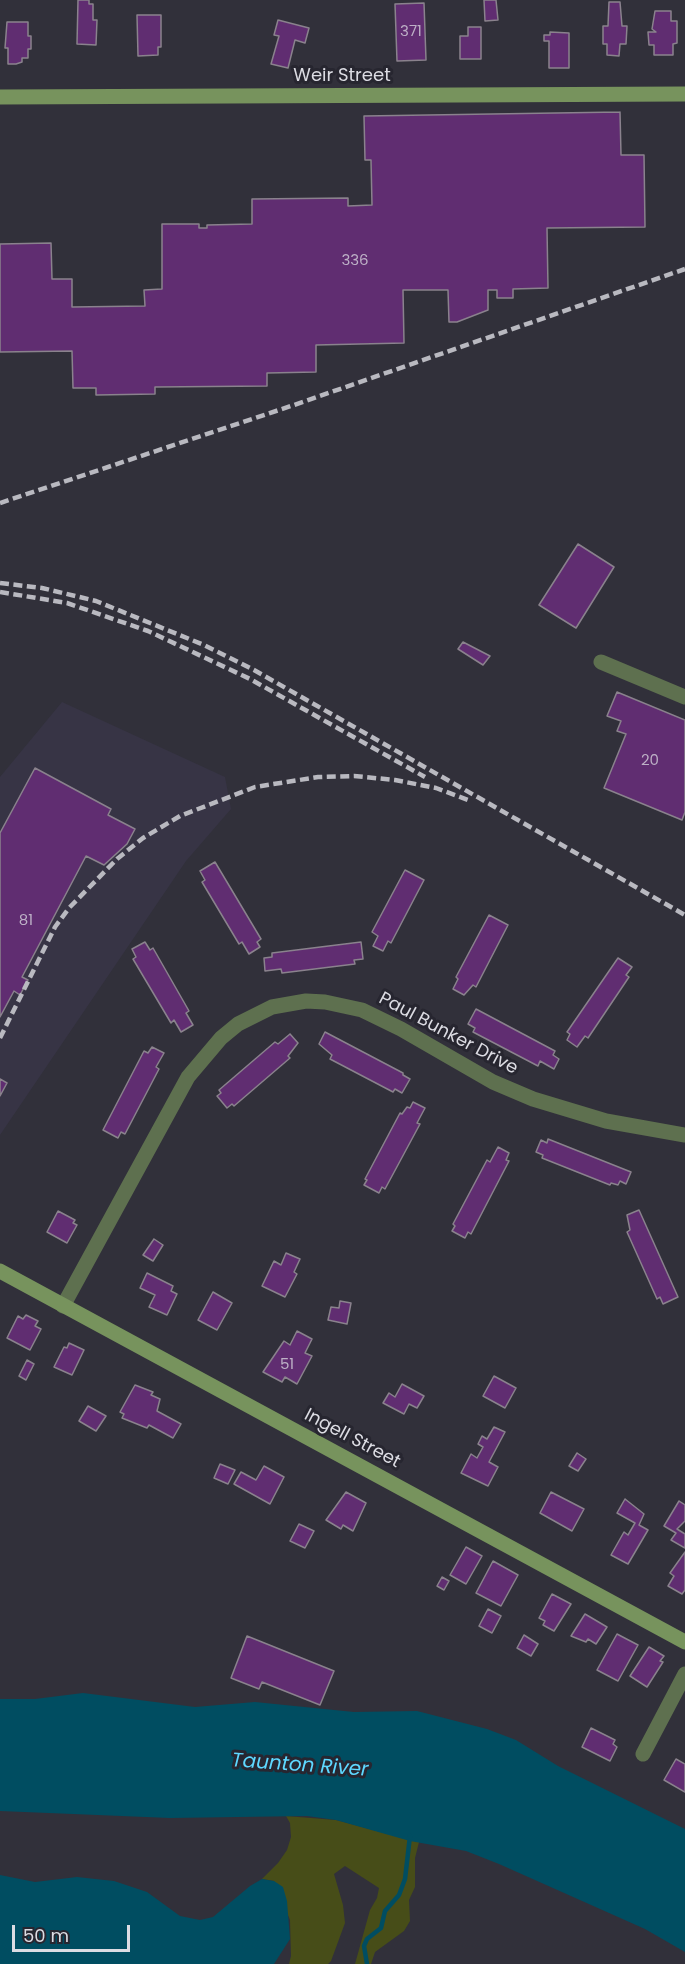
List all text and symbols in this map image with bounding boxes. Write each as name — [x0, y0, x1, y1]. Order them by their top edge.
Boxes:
house number: 371 — [400, 23, 422, 41]
street label: Weir Street — [293, 65, 391, 87]
house number: 336 — [341, 252, 369, 270]
house number: 20 — [641, 752, 659, 770]
house number: 81 — [19, 912, 33, 930]
street label: Paul Bunker Drive — [375, 988, 521, 1080]
house number: 51 — [280, 1356, 294, 1374]
street label: Ingell Street — [300, 1405, 404, 1473]
water label: Taunton River — [231, 1749, 369, 1783]
scale bar — [15, 1913, 134, 1951]
text: 50 m — [23, 1923, 69, 1948]

